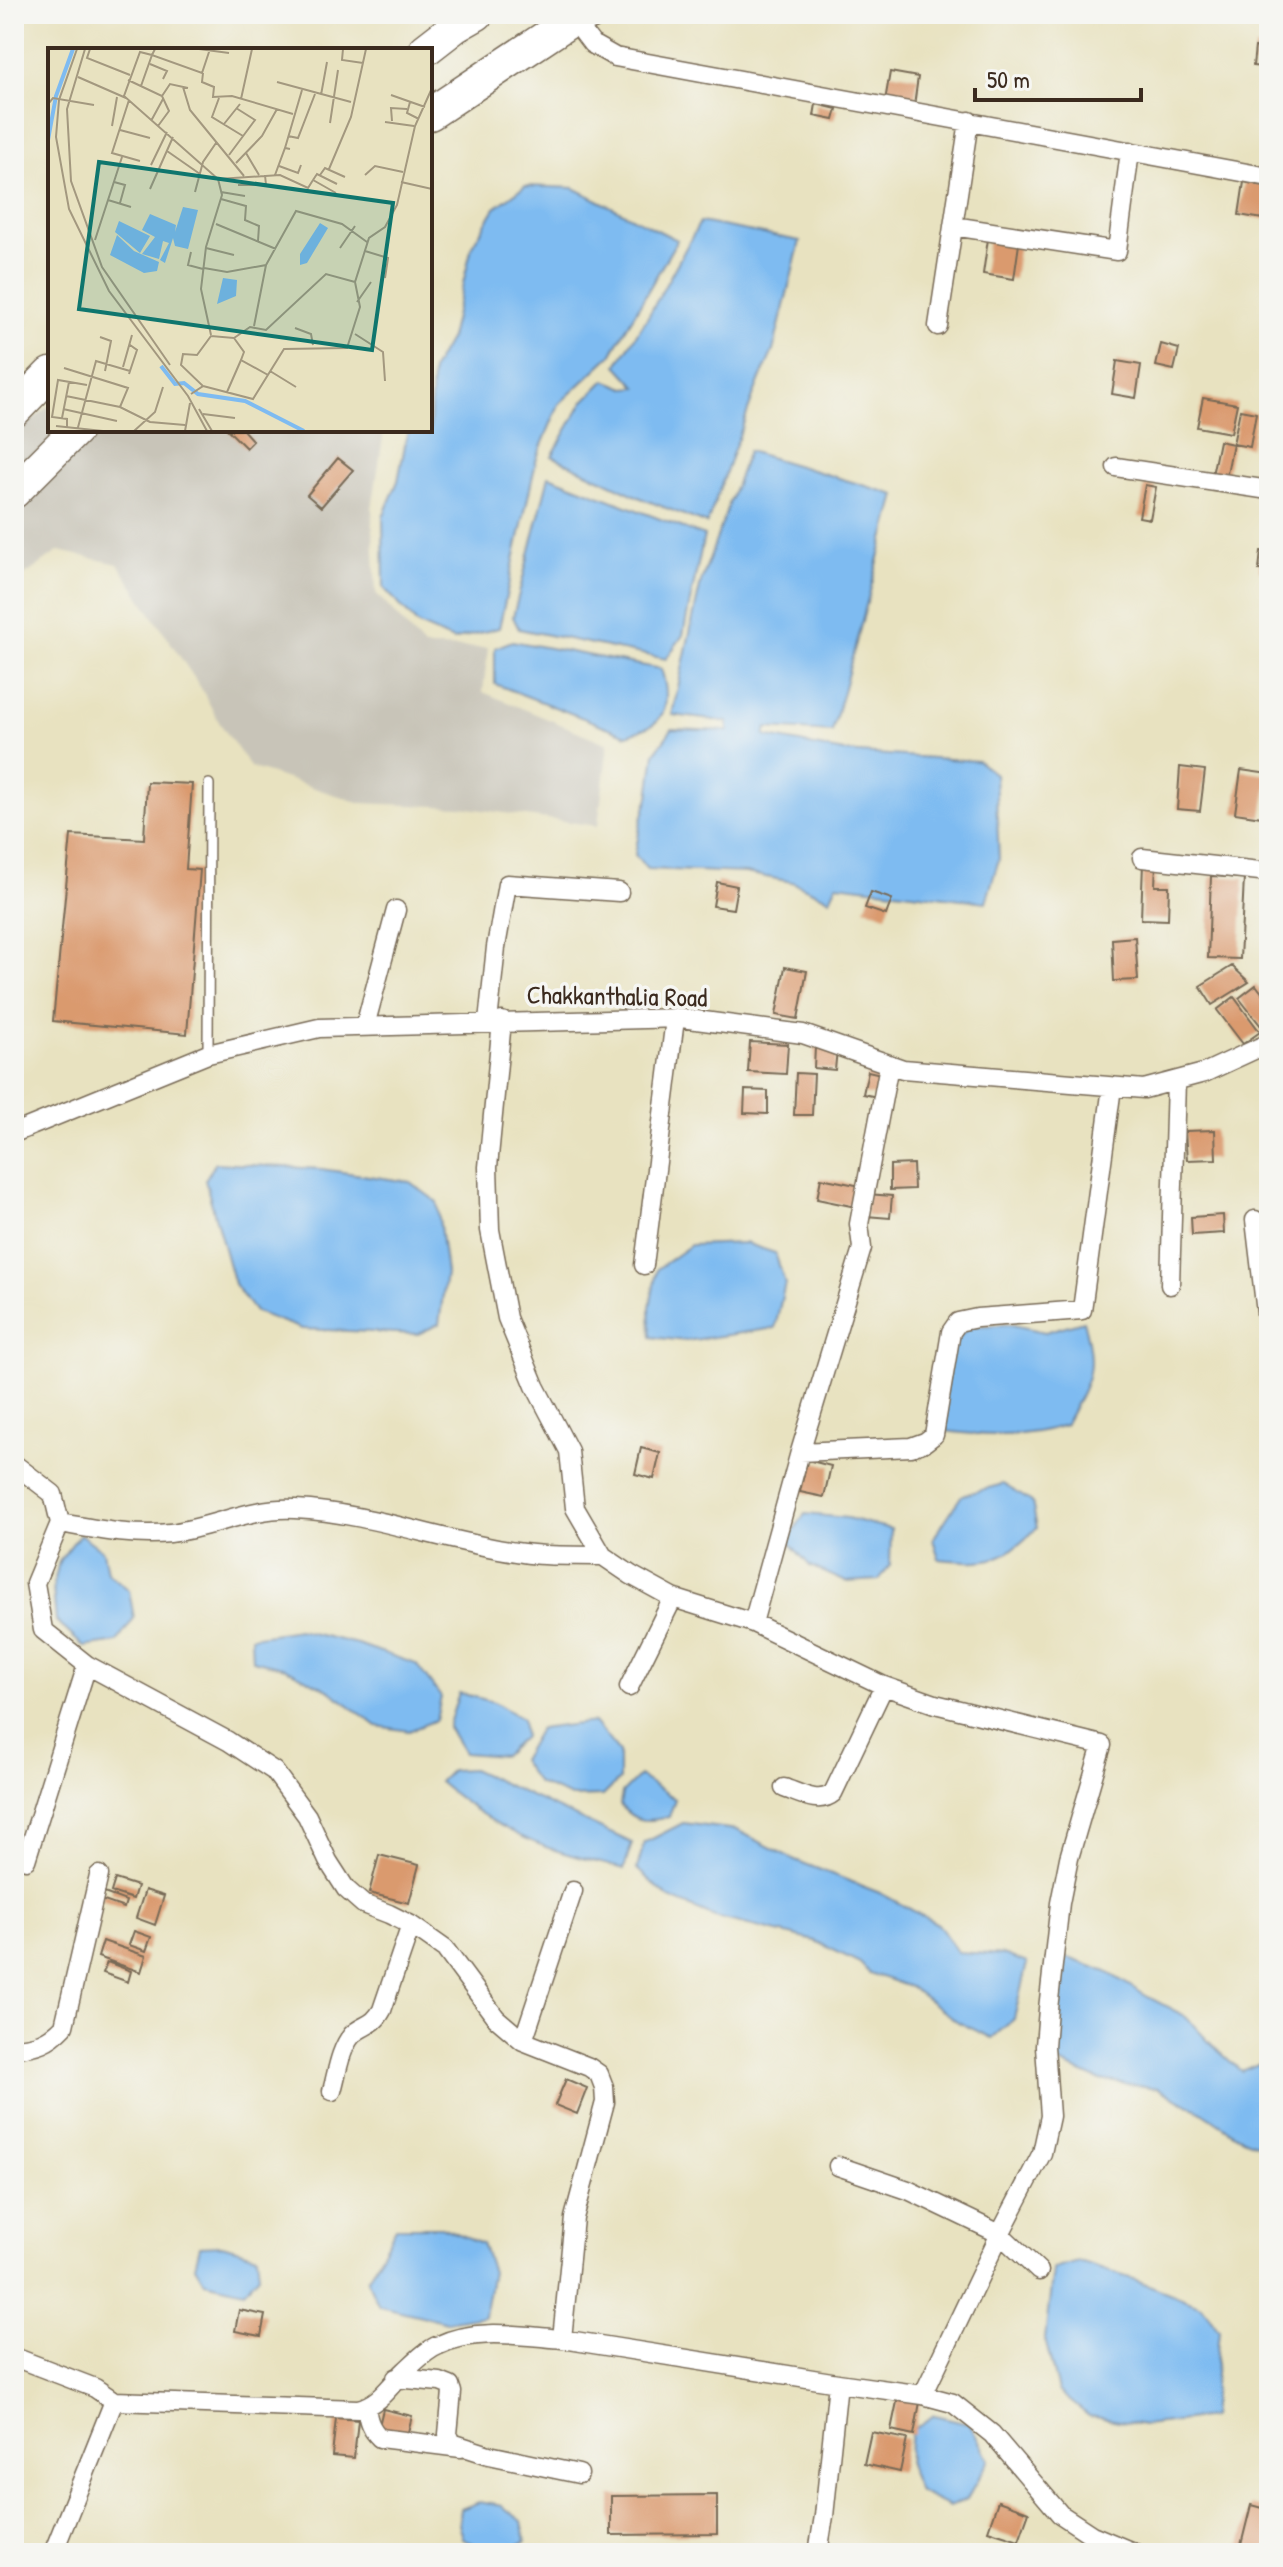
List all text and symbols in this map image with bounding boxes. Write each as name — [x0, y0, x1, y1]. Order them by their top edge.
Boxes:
inset map — [48, 48, 432, 432]
scale bar — [975, 52, 1141, 102]
text: 50 m — [987, 63, 1030, 95]
street label: Chakkanthalia Road — [526, 976, 708, 1015]

